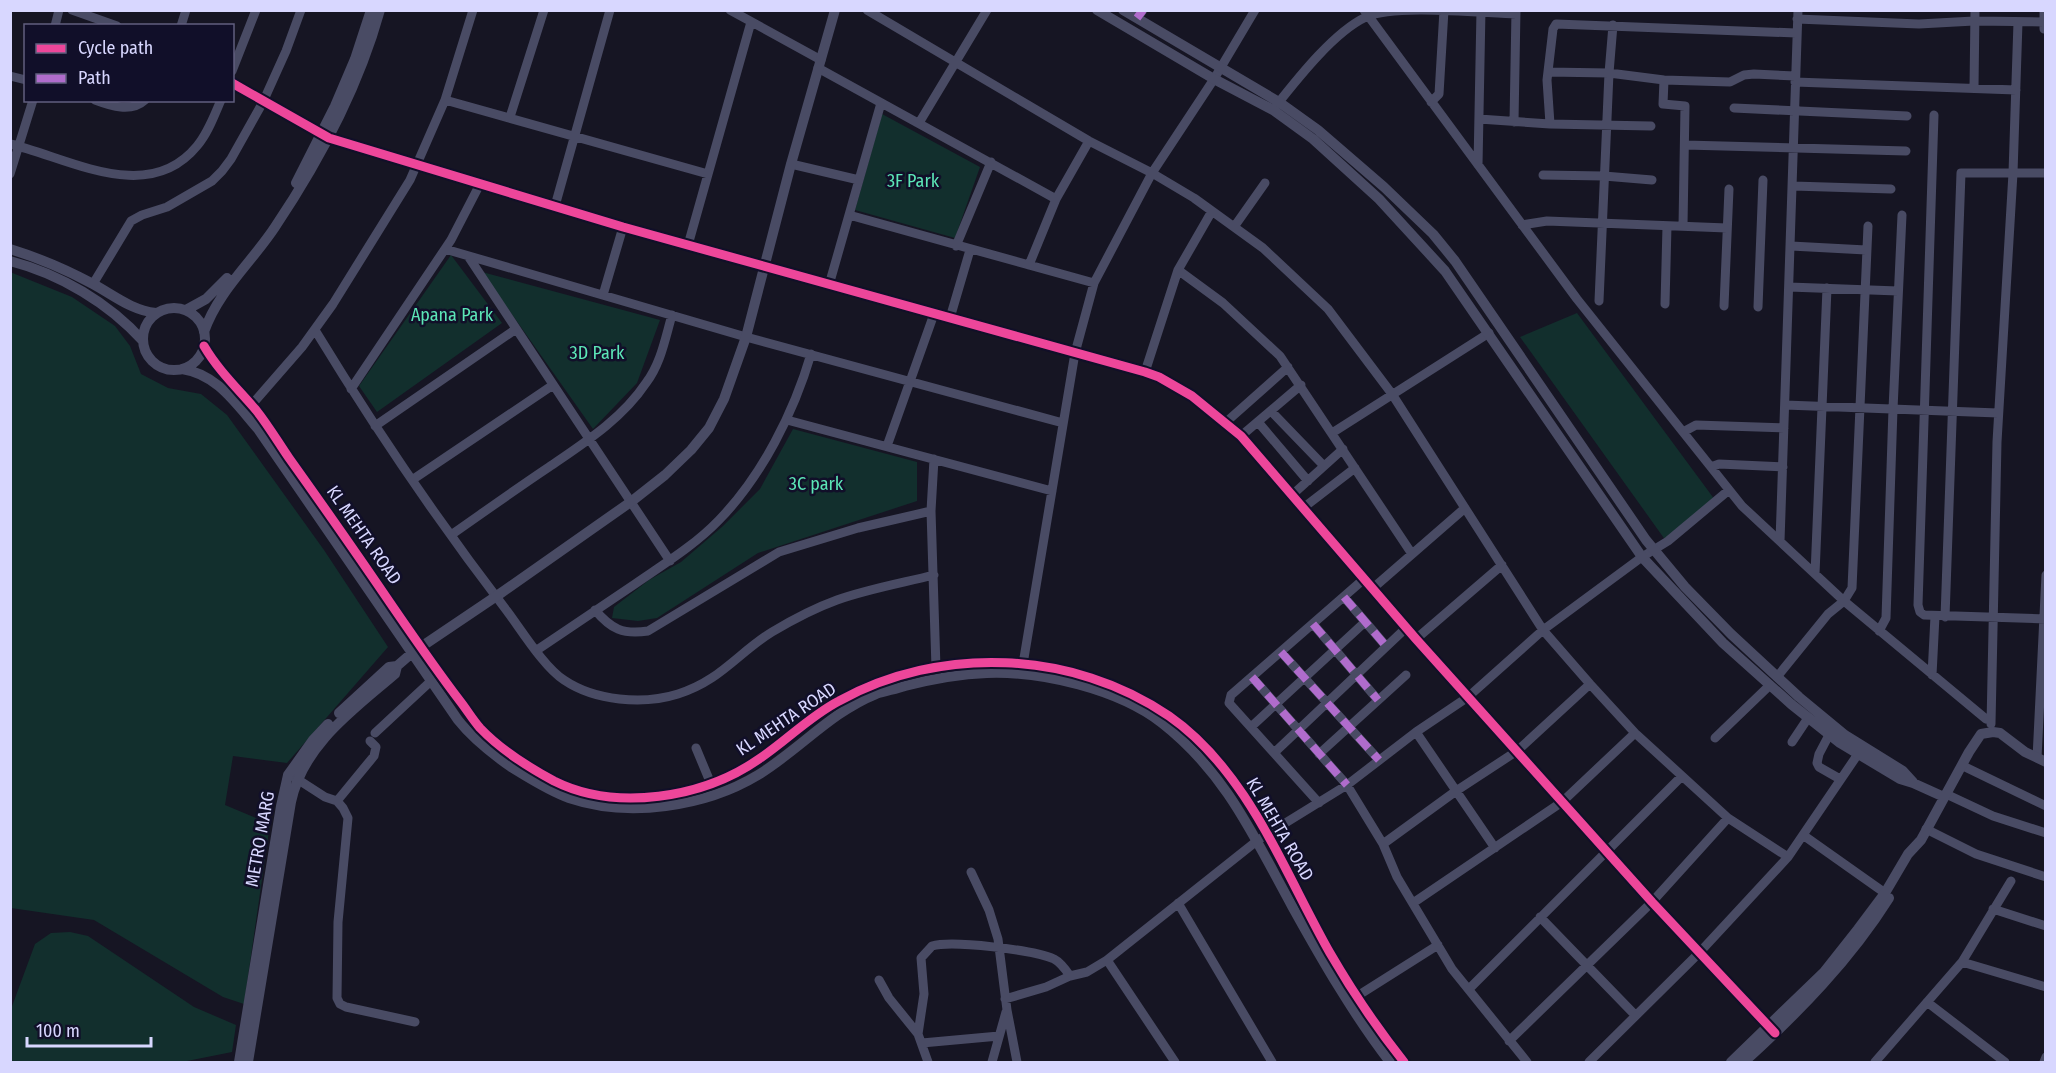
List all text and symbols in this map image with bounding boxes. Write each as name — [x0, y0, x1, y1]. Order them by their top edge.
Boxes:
legend — [24, 24, 234, 102]
text: Cycle path — [78, 37, 153, 59]
text: Path — [78, 67, 111, 89]
park label: 3F Park — [887, 170, 940, 192]
park label: Apana Park — [411, 304, 494, 326]
park label: 3D Park — [570, 342, 625, 364]
park label: 3C park — [789, 473, 844, 495]
street label: KL MEHTA ROAD — [322, 481, 406, 589]
street label: KL MEHTA ROAD — [732, 678, 840, 760]
street label: KL MEHTA ROAD — [1242, 773, 1318, 885]
street label: METRO MARG — [241, 789, 279, 889]
scale bar — [27, 1010, 152, 1048]
text: 100 m — [36, 1020, 80, 1042]

